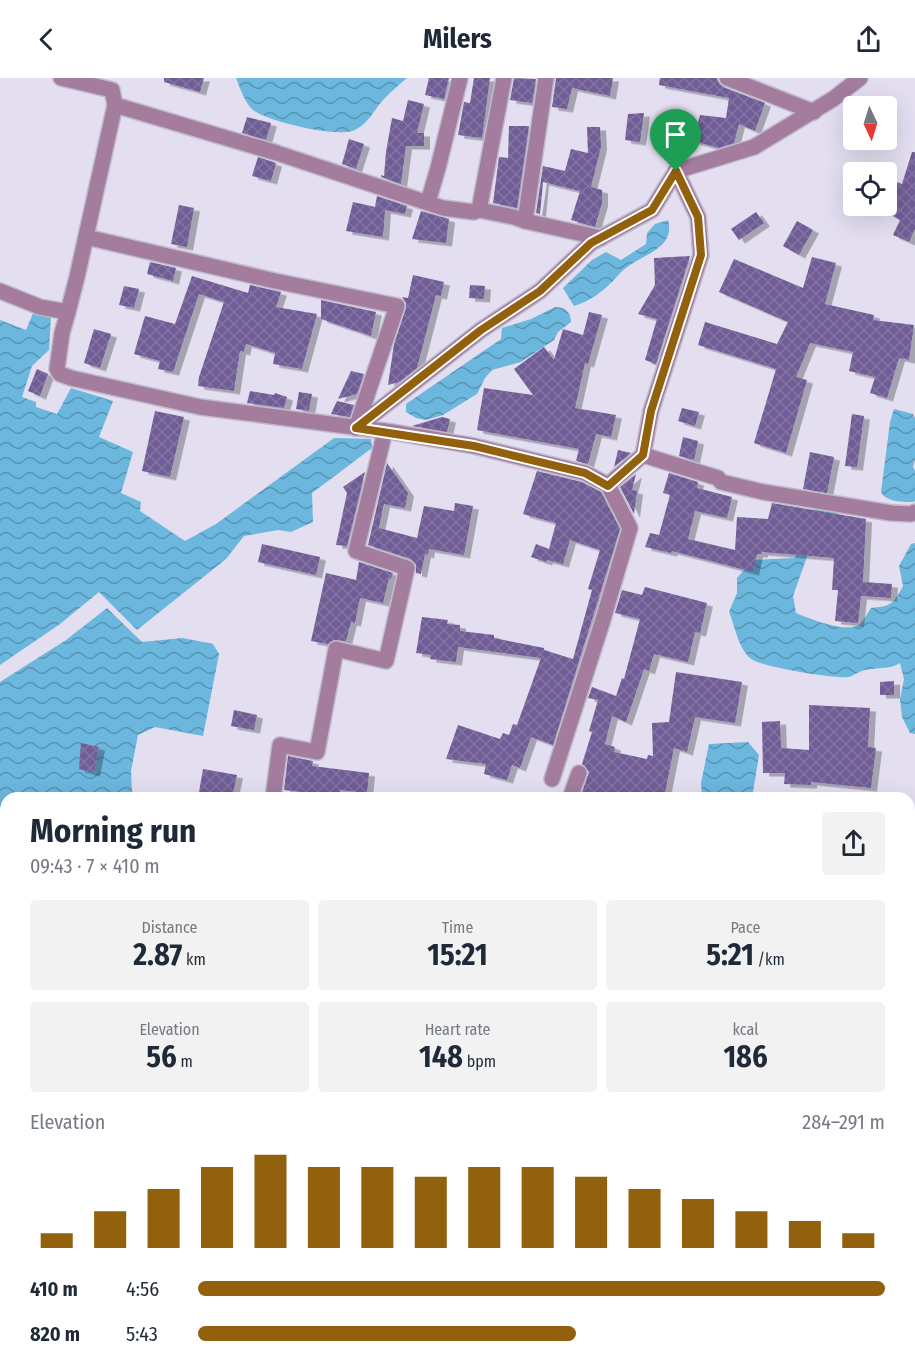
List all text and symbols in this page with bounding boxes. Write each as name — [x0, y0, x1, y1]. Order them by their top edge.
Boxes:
icon: back — [30, 23, 63, 56]
text: Milers — [423, 23, 492, 55]
icon: share — [852, 23, 885, 56]
north arrow — [843, 96, 897, 150]
map controls — [843, 96, 897, 216]
pin — [650, 109, 701, 171]
icon: arrive — [659, 118, 692, 151]
button: locate — [843, 162, 897, 216]
text: Morning run — [30, 811, 196, 851]
button: share — [822, 812, 885, 875]
text: 09:43 · 7 × 410 m — [30, 854, 160, 878]
text: Distance — [141, 918, 198, 937]
text: Time — [442, 918, 473, 937]
text: Pace — [731, 918, 760, 937]
text: 2.87 — [133, 937, 182, 973]
text: 15:21 — [427, 937, 488, 973]
text: 5:21 — [706, 937, 754, 973]
text: km — [182, 950, 206, 969]
text: /km — [754, 950, 785, 969]
text: Elevation — [139, 1020, 200, 1039]
text: Heart rate — [425, 1020, 490, 1039]
text: kcal — [733, 1020, 758, 1039]
text: 56 — [146, 1039, 177, 1075]
text: 148 — [419, 1039, 463, 1075]
text: 186 — [723, 1039, 768, 1075]
text: m — [177, 1052, 193, 1071]
text: bpm — [463, 1052, 496, 1071]
text: Elevation — [30, 1110, 105, 1134]
text: 284–291 m — [802, 1110, 885, 1134]
text: 410 m — [30, 1277, 78, 1301]
text: 4:56 — [126, 1277, 159, 1301]
text: 820 m — [30, 1322, 80, 1346]
text: 5:43 — [126, 1322, 158, 1346]

